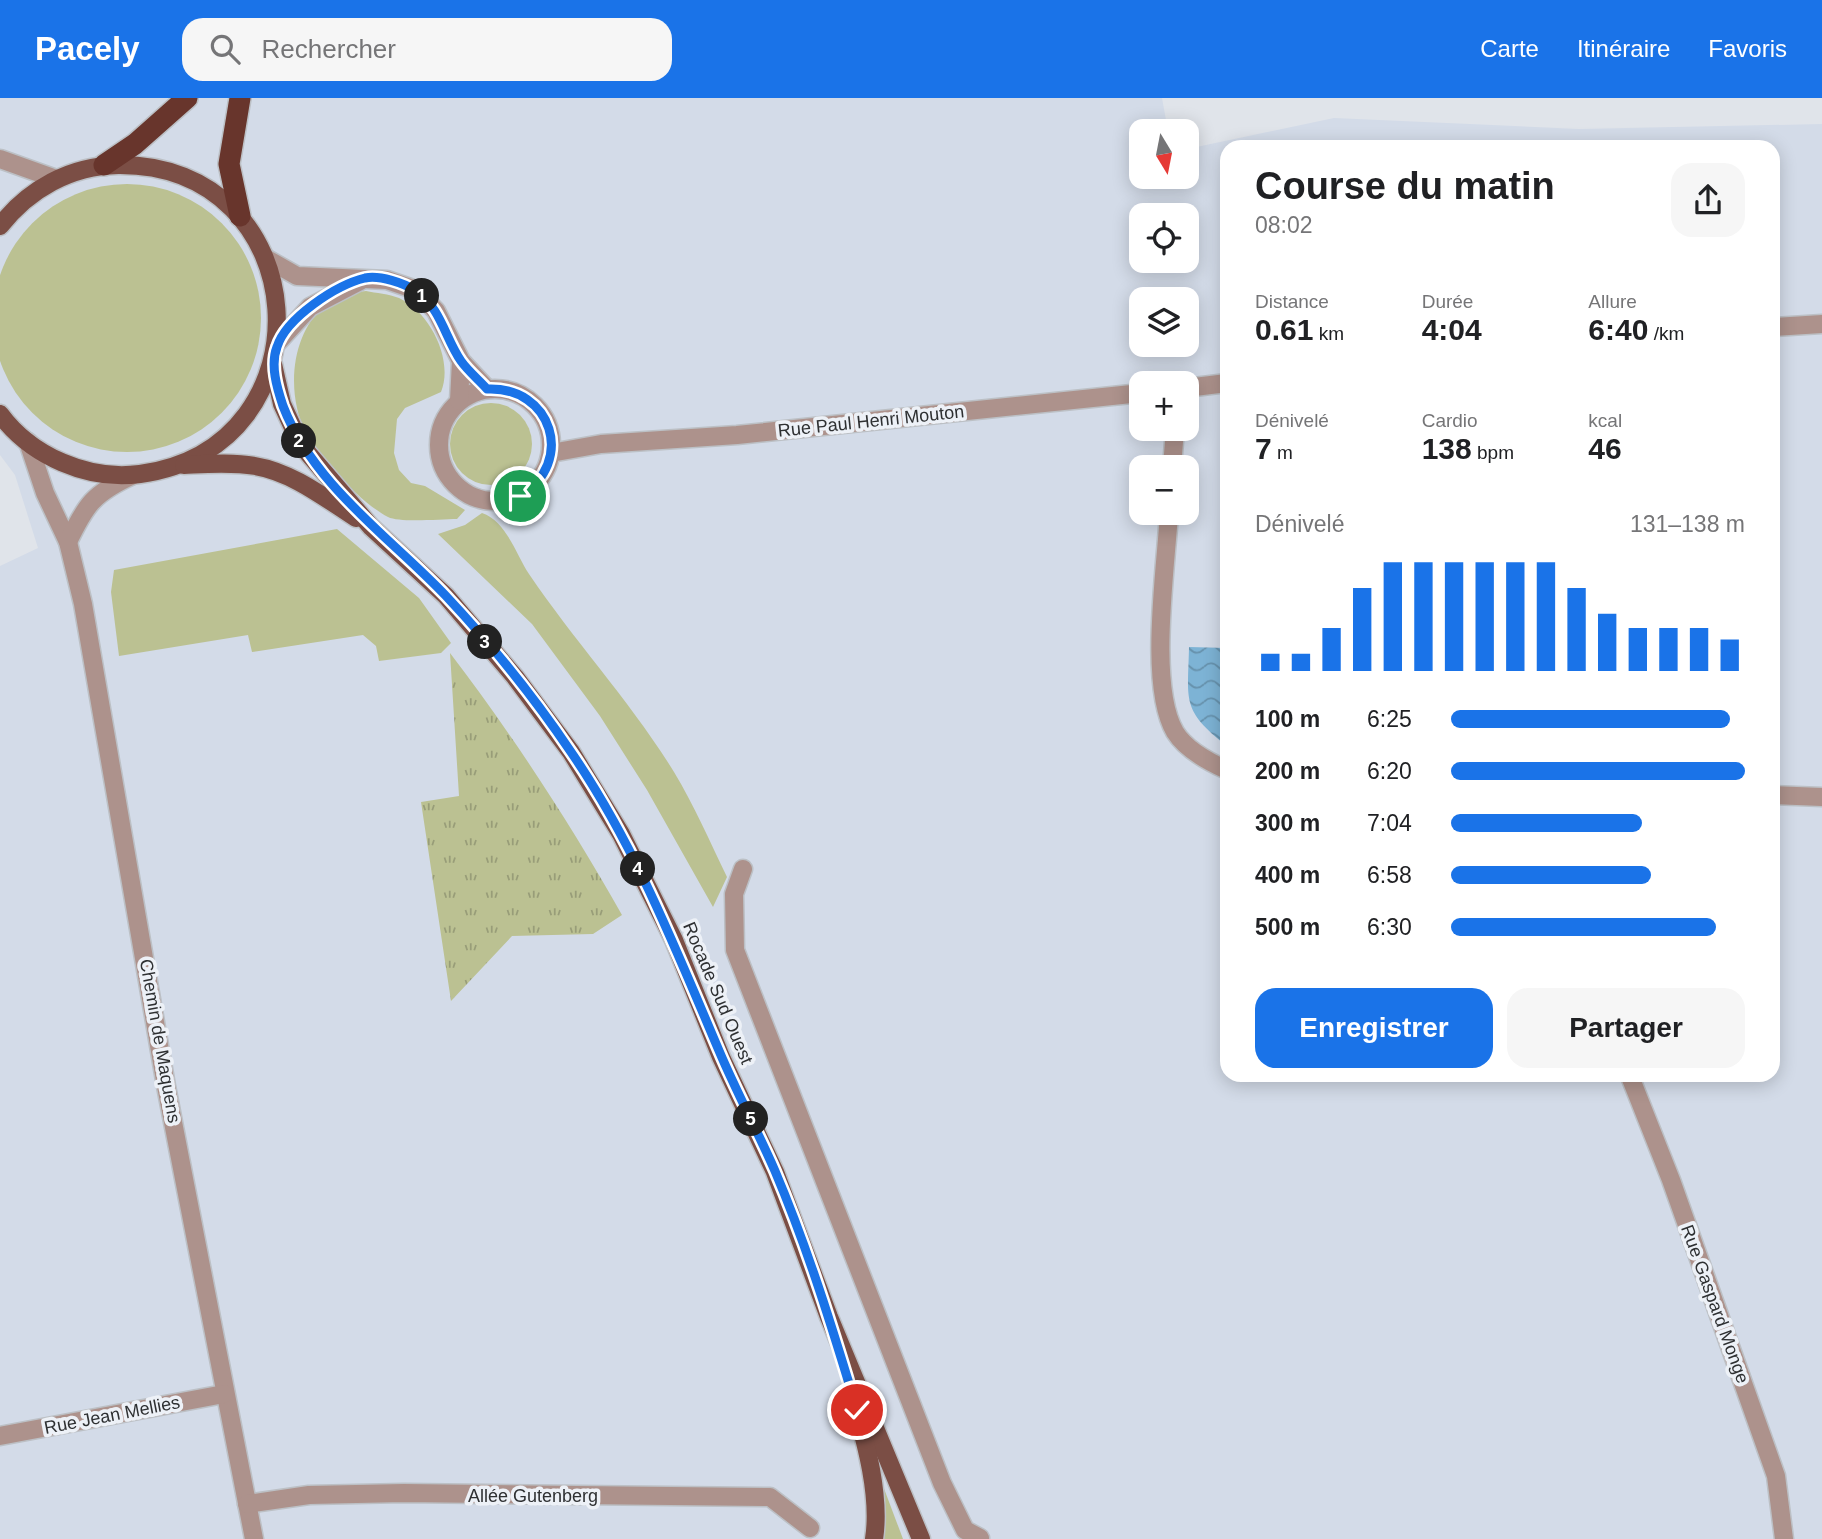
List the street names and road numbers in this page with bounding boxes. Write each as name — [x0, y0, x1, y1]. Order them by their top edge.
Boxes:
street label: Rue Paul Henri Mouton — [777, 401, 965, 441]
street label: Rocade Sud Ouest — [679, 919, 757, 1067]
street label: Chemin de Maquens — [136, 957, 184, 1125]
street label: Rue Gaspard Monge — [1677, 1222, 1753, 1386]
street label: Rue Jean Mellies — [42, 1392, 182, 1438]
street label: Allée Gutenberg — [468, 1486, 598, 1506]

